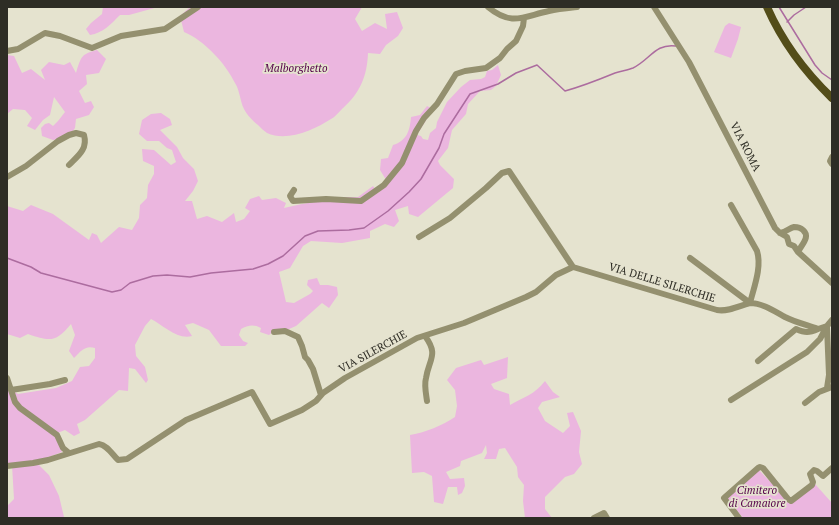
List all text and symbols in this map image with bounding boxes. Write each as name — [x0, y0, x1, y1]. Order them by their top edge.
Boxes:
park label: Malborghetto — [264, 62, 328, 76]
street label: VIA ROMA — [727, 120, 763, 174]
street label: VIA DELLE SILERCHIE — [607, 260, 717, 306]
street label: VIA SILERCHIE — [337, 328, 409, 376]
park label: Cimitero di Camaiore — [729, 484, 785, 510]

